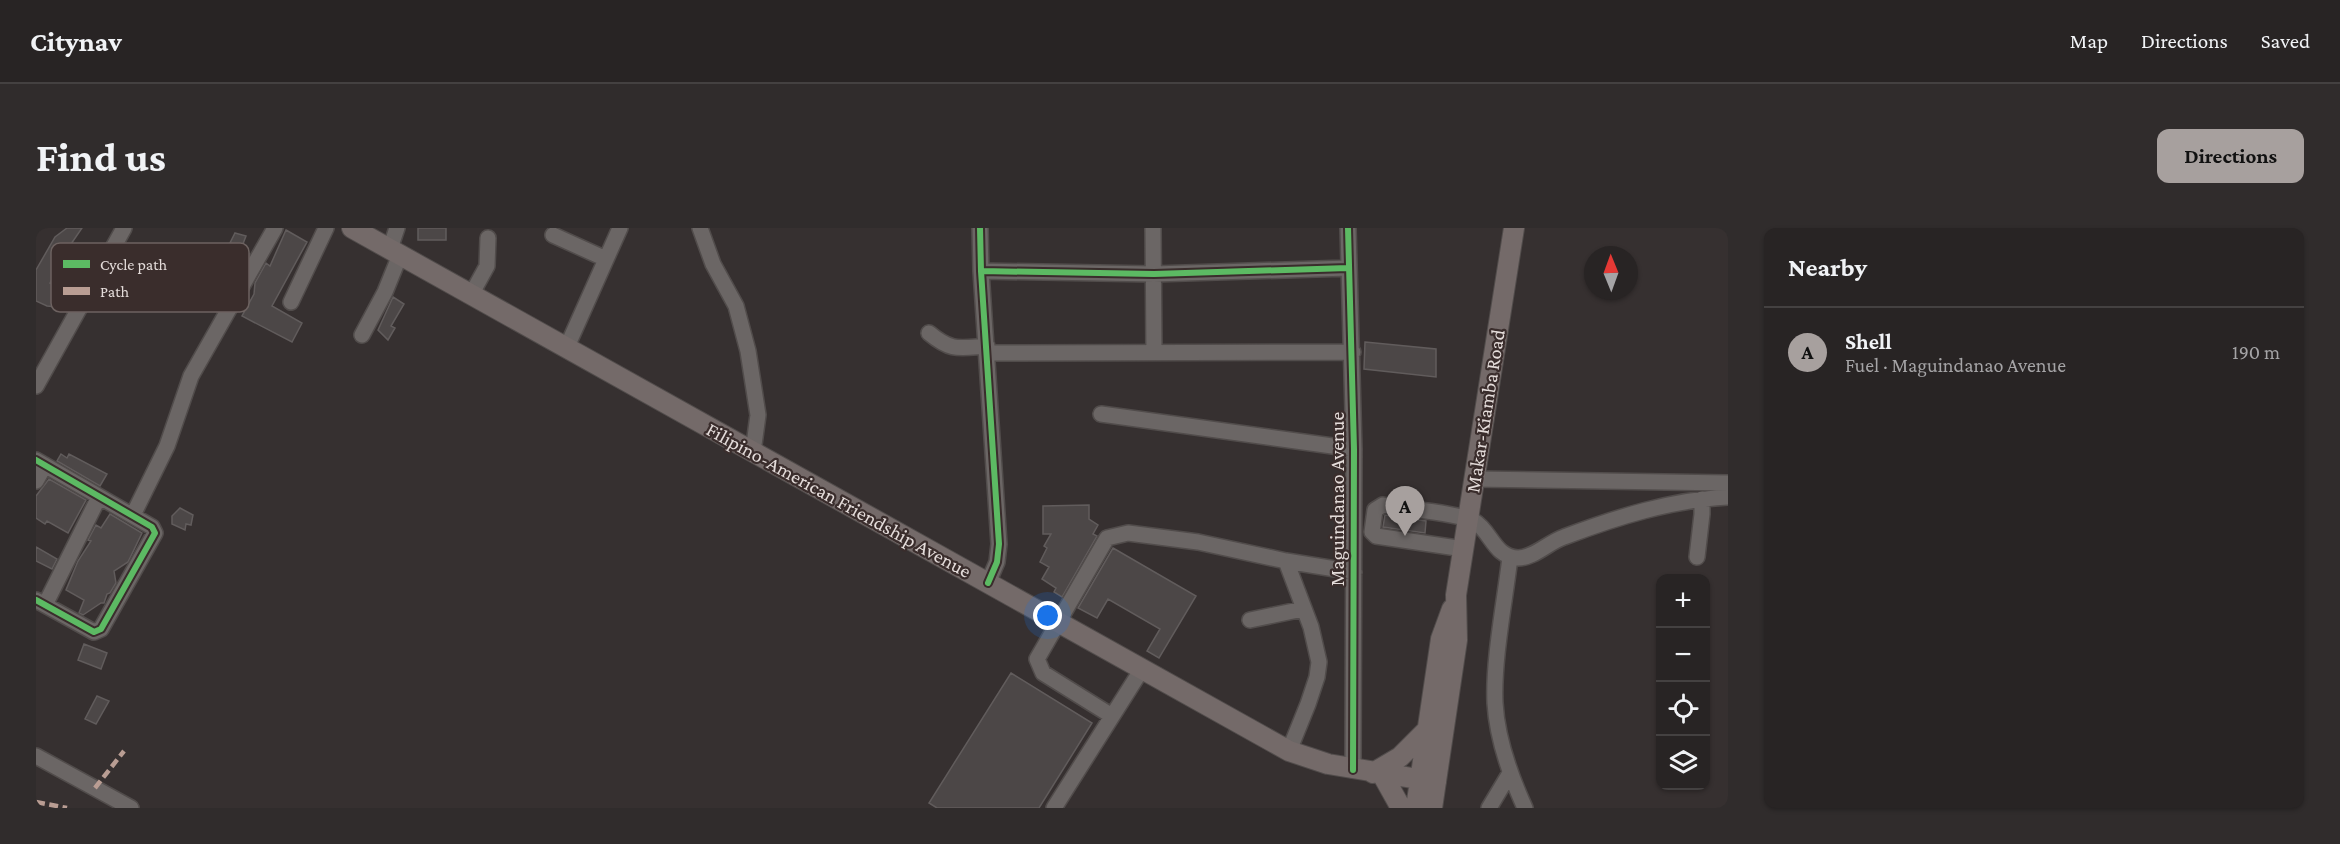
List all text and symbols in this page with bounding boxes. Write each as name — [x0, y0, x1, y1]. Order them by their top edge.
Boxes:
text: Citynav — [30, 26, 122, 57]
text: Map — [2070, 29, 2108, 53]
text: Directions — [2141, 29, 2228, 53]
text: Saved — [2261, 29, 2310, 53]
button: Directions — [2157, 129, 2304, 183]
text: Find us — [36, 133, 166, 180]
legend — [51, 243, 249, 312]
north arrow — [1584, 246, 1638, 300]
text: Nearby — [1788, 253, 1867, 282]
text: Cycle path — [100, 256, 167, 274]
text: Path — [100, 283, 130, 300]
street label: Makar-Kiamba Road — [1461, 327, 1509, 494]
text: Shell — [1845, 329, 1892, 354]
text: A — [1802, 341, 1813, 363]
text: 190 m — [2232, 341, 2280, 363]
text: Fuel · Maguindanao Avenue — [1845, 354, 2066, 376]
street label: Maguindanao Avenue — [1326, 412, 1349, 586]
street label: Filipino-American Friendship Avenue — [702, 418, 975, 583]
pin: A — [1386, 486, 1424, 536]
map controls — [1656, 574, 1710, 790]
button: + — [1656, 574, 1710, 628]
your location — [1033, 601, 1062, 630]
button: − — [1656, 628, 1710, 682]
button: locate — [1656, 682, 1710, 736]
button: layers — [1656, 736, 1710, 790]

